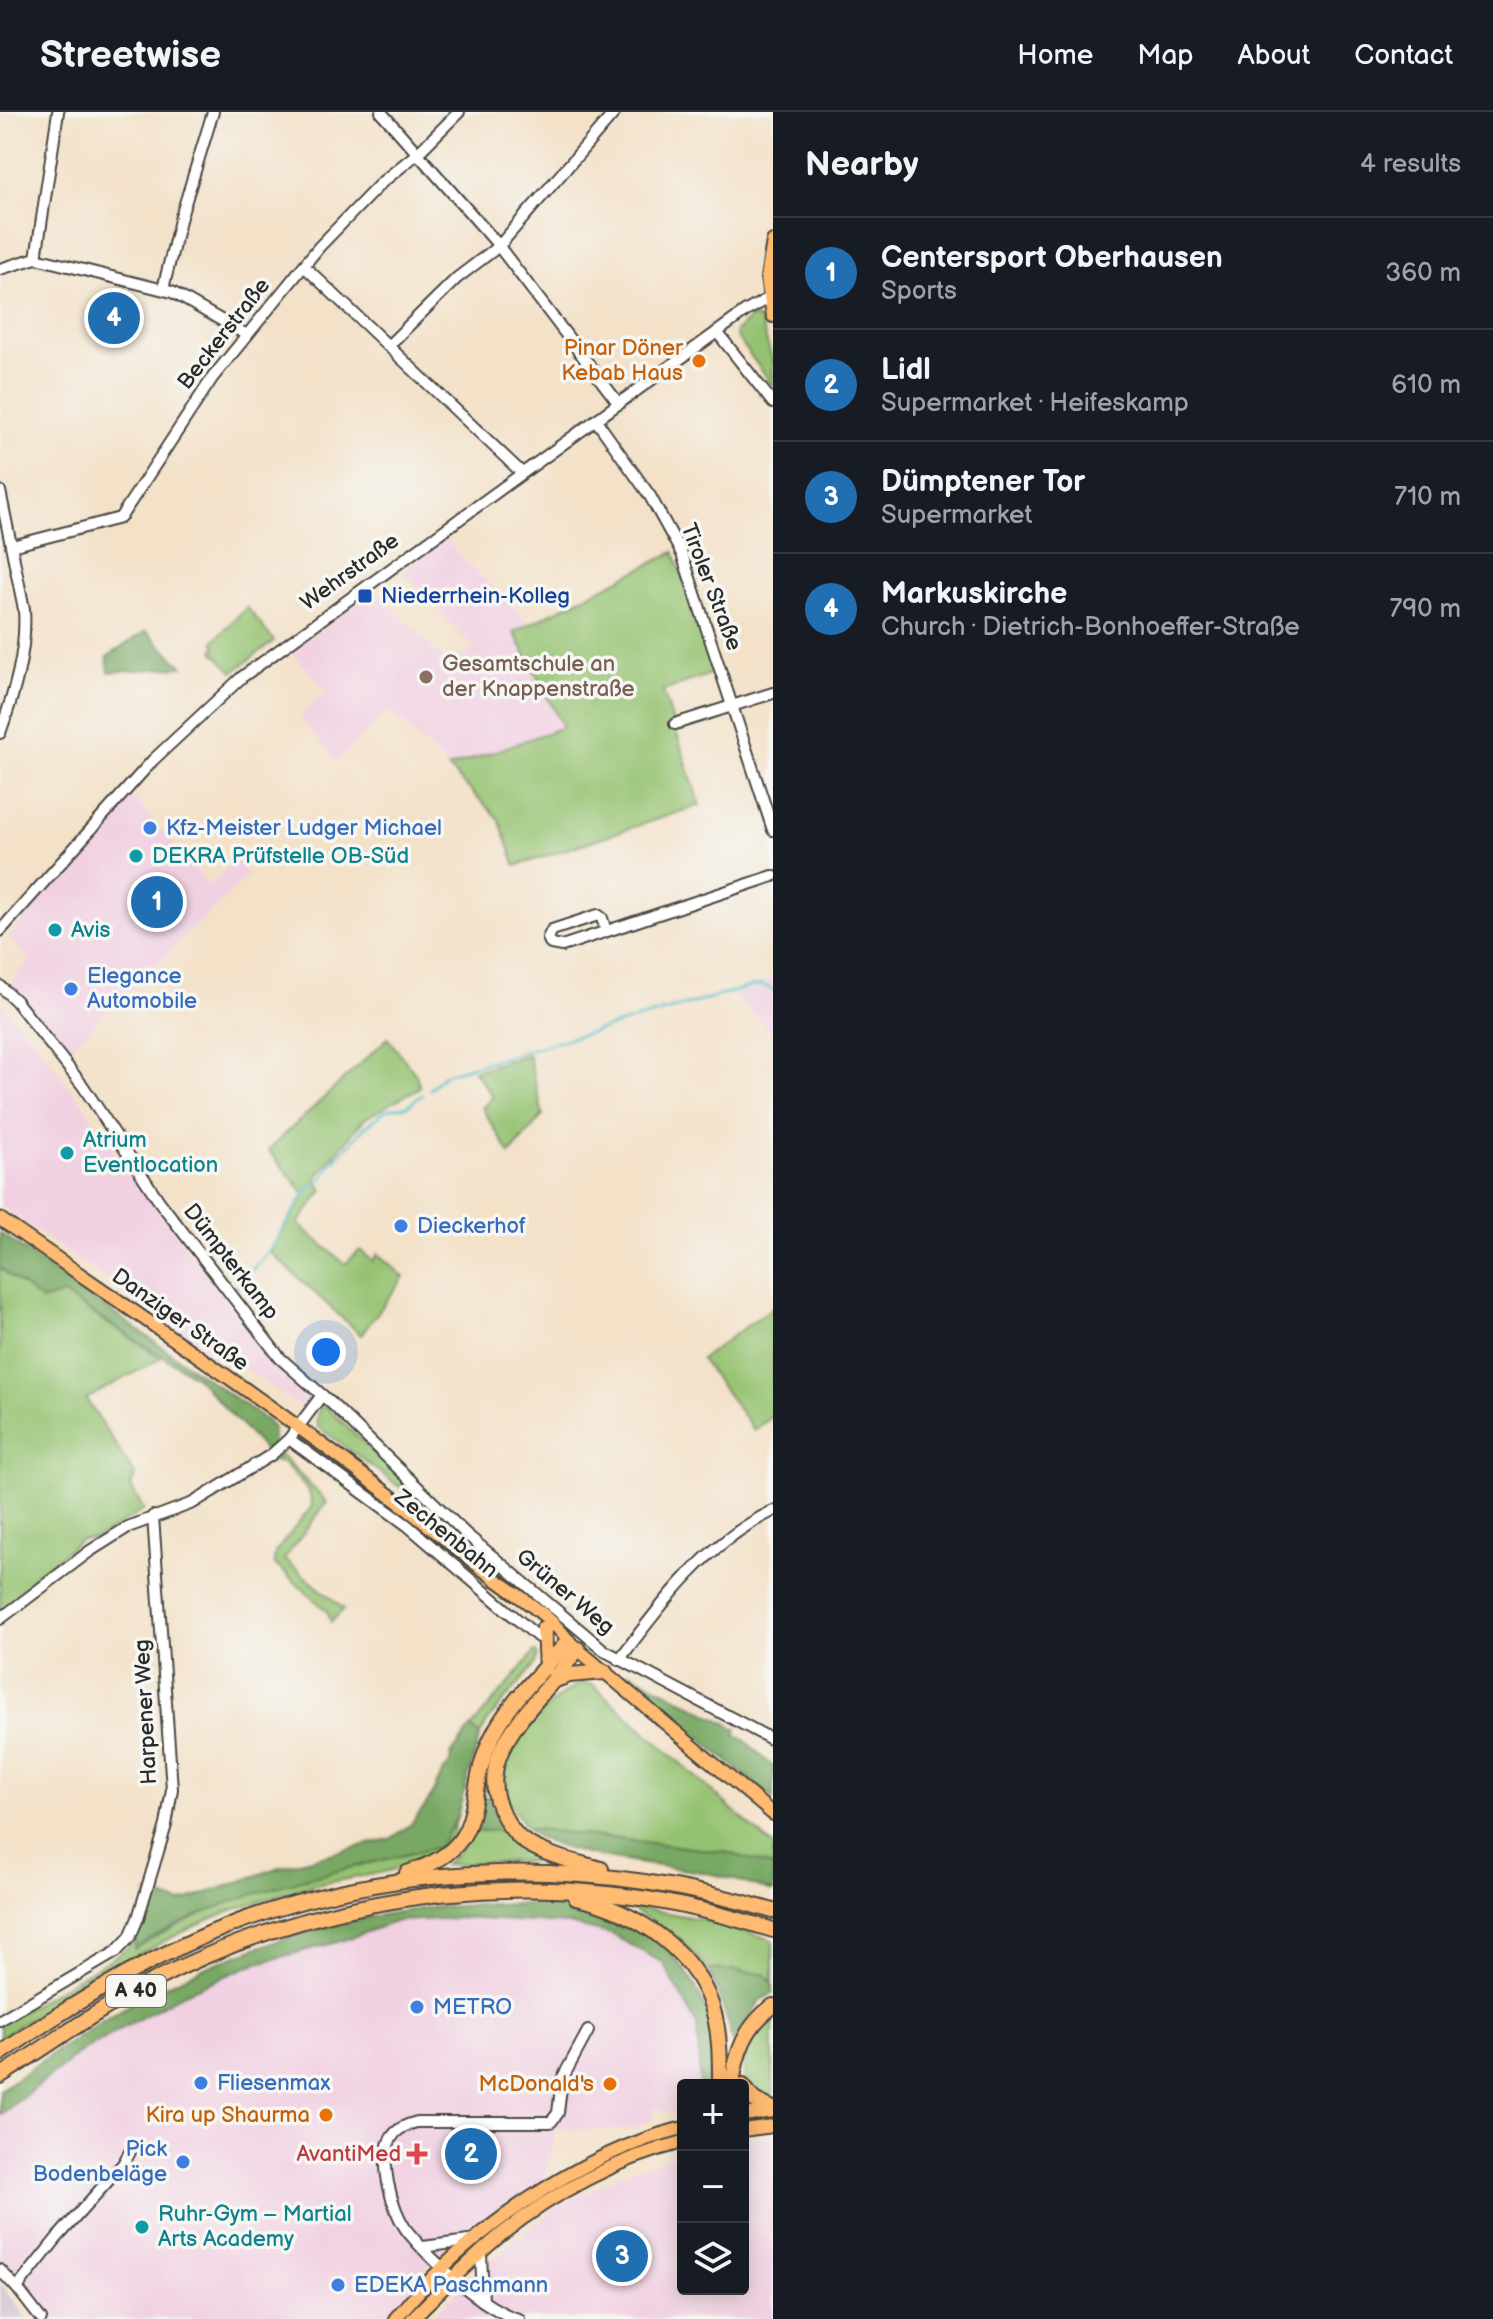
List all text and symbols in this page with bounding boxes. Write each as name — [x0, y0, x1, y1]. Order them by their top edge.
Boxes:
text: Streetwise — [40, 33, 221, 78]
text: Home — [1017, 39, 1093, 72]
text: Map — [1137, 39, 1194, 72]
text: About — [1238, 39, 1310, 72]
text: Contact — [1354, 39, 1453, 72]
text: Nearby — [805, 144, 919, 185]
text: 4 results — [1360, 149, 1461, 180]
text: Centersport Oberhausen — [881, 240, 1223, 276]
text: 1 — [826, 258, 836, 289]
text: 360 m — [1385, 258, 1461, 289]
street label: Beckerstraße — [172, 273, 276, 395]
text: Sports — [881, 276, 957, 307]
pin: 4 — [88, 288, 140, 348]
place label: Pinar Döner Kebab Haus — [561, 335, 684, 387]
marker: Pinar Döner Kebab Haus — [690, 352, 708, 370]
text: Lidl — [881, 352, 931, 388]
text: 2 — [823, 370, 839, 401]
text: 610 m — [1391, 370, 1461, 401]
text: Supermarket · Heifeskamp — [881, 388, 1189, 419]
text: Dümptener Tor — [881, 464, 1085, 500]
text: 3 — [823, 482, 839, 513]
text: 710 m — [1394, 482, 1461, 513]
text: Supermarket — [881, 500, 1032, 531]
street label: Tiroler Straße — [674, 520, 748, 654]
street label: Wehrstraße — [296, 527, 404, 617]
text: Markuskirche — [881, 576, 1067, 612]
place label: Niederrhein-Kolleg — [381, 583, 570, 610]
marker: Niederrhein-Kolleg — [356, 587, 374, 605]
text: 4 — [823, 594, 839, 625]
text: 790 m — [1389, 594, 1461, 625]
text: Church · Dietrich-Bonhoeffer-Straße — [881, 612, 1300, 643]
place label: Gesamtschule an der Knappenstraße — [442, 651, 634, 703]
marker: Gesamtschule an der Knappenstraße — [417, 668, 435, 686]
place label: Kfz-Meister Ludger Michael — [166, 815, 442, 842]
marker: Kfz-Meister Ludger Michael — [141, 819, 159, 837]
place label: DEKRA Prüfstelle OB-Süd — [152, 843, 409, 870]
marker: DEKRA Prüfstelle OB-Süd — [127, 847, 145, 865]
pin: 1 — [131, 872, 183, 932]
place label: Avis — [71, 917, 111, 944]
marker: Avis — [46, 921, 64, 939]
place label: Elegance Automobile — [87, 963, 197, 1015]
marker: Elegance Automobile — [62, 980, 80, 998]
place label: Atrium Eventlocation — [83, 1127, 218, 1179]
marker: Atrium Eventlocation — [58, 1144, 76, 1162]
street label: Dümpterkamp — [177, 1199, 285, 1325]
place label: Dieckerhof — [417, 1213, 526, 1240]
marker: Dieckerhof — [392, 1217, 410, 1235]
street label: Danziger Straße — [106, 1263, 254, 1377]
your location — [306, 1332, 346, 1372]
street label: Zechenbahn — [388, 1483, 503, 1584]
street label: Grüner Weg — [510, 1543, 620, 1641]
street label: Harpener Weg — [129, 1639, 163, 1785]
road number: A 40 — [106, 1975, 166, 2007]
place label: METRO — [433, 1994, 512, 2021]
marker: METRO — [408, 1998, 426, 2016]
place label: Fliesenmax — [217, 2070, 331, 2097]
place label: McDonald's — [479, 2071, 594, 2098]
marker: Fliesenmax — [192, 2074, 210, 2092]
marker: McDonald's — [601, 2075, 619, 2093]
map controls — [677, 2079, 749, 2295]
button: + — [677, 2079, 749, 2151]
place label: Kira up Shaurma — [145, 2102, 310, 2129]
marker: Kira up Shaurma — [317, 2106, 335, 2124]
pin: 2 — [445, 2124, 497, 2184]
place label: Pick Bodenbeläge — [33, 2136, 167, 2188]
place label: AvantiMed — [296, 2141, 401, 2168]
marker: AvantiMed — [408, 2145, 426, 2163]
button: − — [677, 2151, 749, 2223]
marker: Pick Bodenbeläge — [174, 2153, 192, 2171]
place label: Ruhr-Gym – Martial Arts Academy — [158, 2201, 352, 2253]
marker: Ruhr-Gym – Martial Arts Academy — [133, 2218, 151, 2236]
button: layers — [677, 2223, 749, 2295]
pin: 3 — [596, 2226, 648, 2286]
place label: EDEKA Paschmann — [354, 2272, 548, 2299]
marker: EDEKA Paschmann — [329, 2276, 347, 2294]

